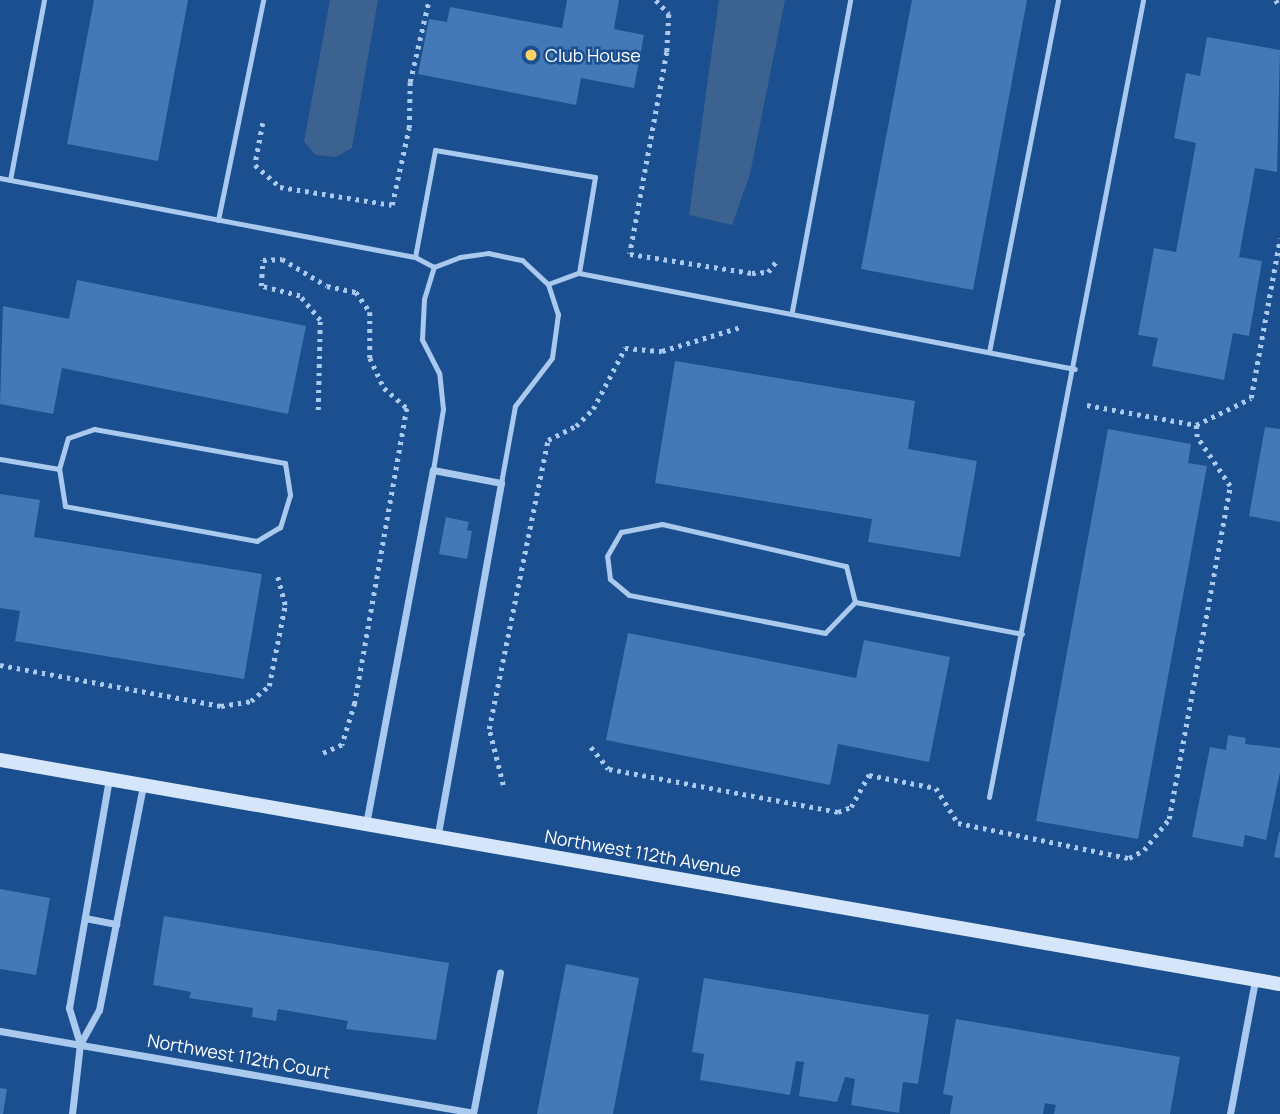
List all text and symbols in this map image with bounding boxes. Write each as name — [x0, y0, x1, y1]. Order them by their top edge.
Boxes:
place label: Club House — [545, 44, 641, 66]
marker: Club House — [523, 47, 539, 63]
street label: Northwest 112th Avenue — [543, 825, 743, 881]
street label: Northwest 112th Court — [146, 1029, 332, 1083]

